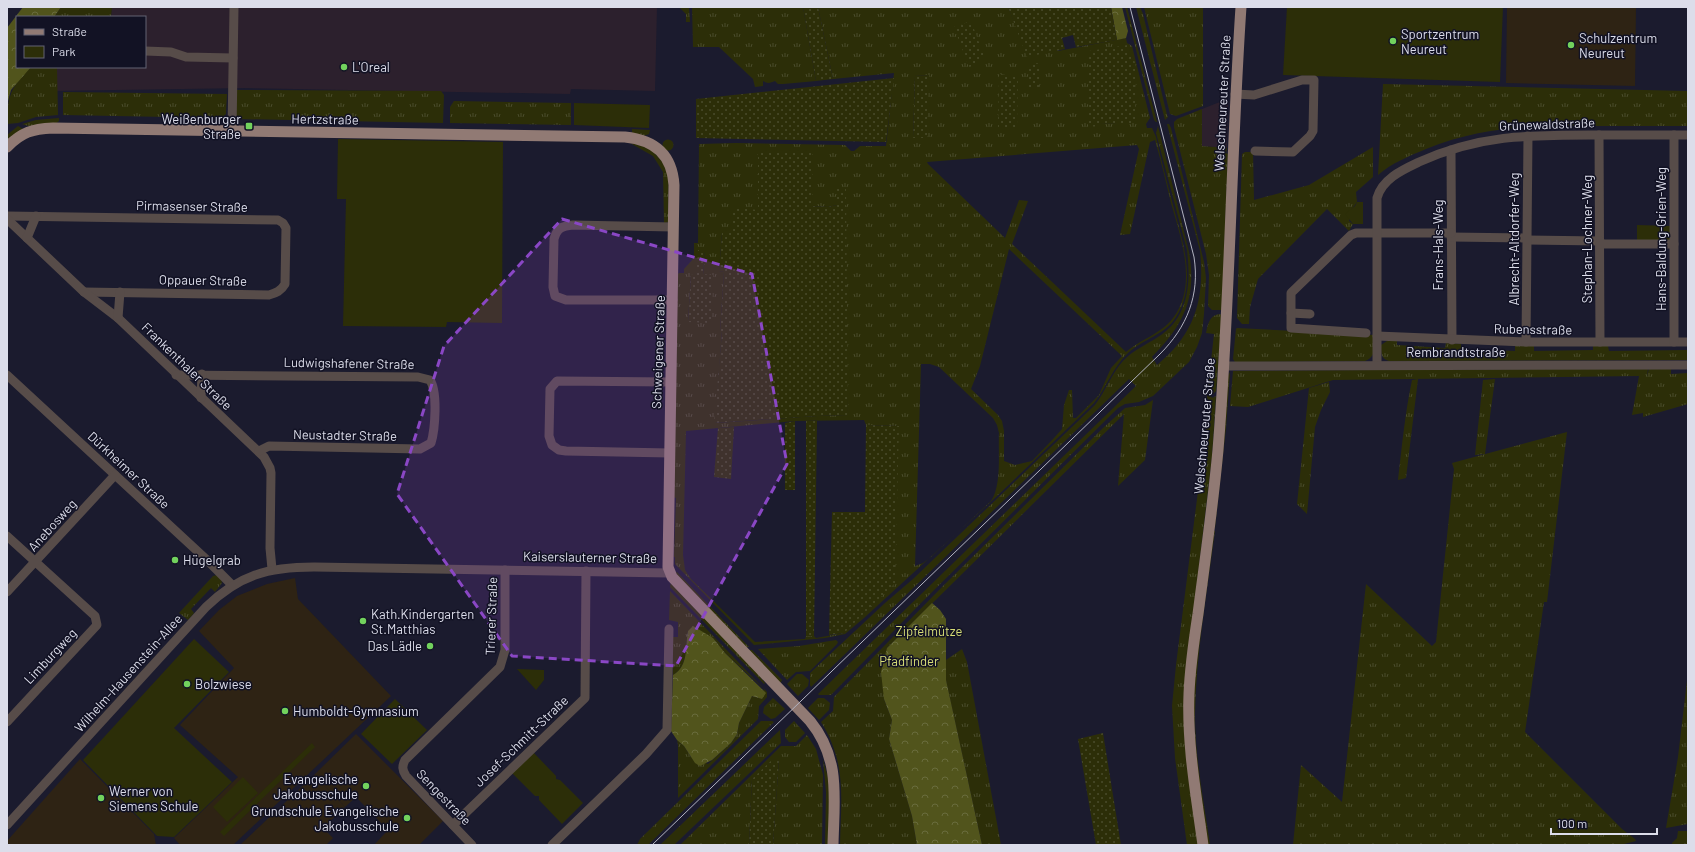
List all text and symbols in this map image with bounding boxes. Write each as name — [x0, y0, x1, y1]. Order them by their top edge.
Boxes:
legend — [16, 16, 146, 68]
text: Straße — [52, 24, 87, 38]
place label: Sportzentrum Neureut — [1401, 26, 1479, 57]
place label: Schulzentrum Neureut — [1579, 30, 1657, 61]
street label: Welschneureuter Straße — [1210, 34, 1234, 172]
marker: Sportzentrum Neureut — [1388, 36, 1398, 46]
marker: Schulzentrum Neureut — [1566, 40, 1576, 50]
text: Park — [52, 44, 76, 58]
place label: L'Oreal — [352, 59, 390, 75]
marker: L'Oreal — [339, 62, 349, 72]
street label: Hertzstraße — [291, 110, 359, 128]
place label: Weißenburger Straße — [162, 111, 241, 142]
street label: Grünewaldstraße — [1499, 114, 1595, 134]
marker: Weißenburger Straße — [244, 121, 254, 131]
street label: Hans-Baldung-Grien-Weg — [1653, 167, 1669, 311]
street label: Albrecht-Altdorfer-Weg — [1506, 172, 1522, 305]
street label: Stephan-Lochner-Weg — [1579, 175, 1595, 303]
street label: Pirmasenser Straße — [136, 197, 248, 215]
street label: Frans-Hals-Weg — [1430, 199, 1446, 291]
street label: Oppauer Straße — [159, 271, 247, 289]
street label: Schweigener Straße — [648, 295, 668, 409]
street label: Frankenthaler Straße — [139, 319, 235, 413]
street label: Rubensstraße — [1494, 320, 1572, 338]
street label: Rembrandtstraße — [1406, 344, 1506, 360]
street label: Ludwigshafener Straße — [283, 354, 415, 372]
street label: Welschneureuter Straße — [1190, 357, 1218, 495]
street label: Neustadter Straße — [293, 426, 397, 444]
street label: Dürkheimer Straße — [85, 428, 173, 512]
street label: Anebosweg — [24, 496, 80, 554]
street label: Kaiserslauterner Straße — [523, 548, 657, 566]
place label: Hügelgrab — [183, 552, 241, 568]
marker: Hügelgrab — [170, 555, 180, 565]
street label: Trierer Straße — [482, 576, 500, 655]
place label: Kath.Kindergarten St.Matthias — [371, 606, 474, 637]
street label: Wilhelm-Hausenstein-Allee — [71, 611, 185, 735]
marker: Kath.Kindergarten St.Matthias — [358, 616, 368, 626]
park label: Zipfelmütze — [896, 623, 962, 639]
street label: Limburgweg — [20, 625, 80, 687]
place label: Das Lädle — [368, 638, 422, 654]
marker: Das Lädle — [425, 641, 435, 651]
park label: Pfadfinder — [879, 653, 939, 669]
place label: Bolzwiese — [195, 676, 252, 692]
marker: Bolzwiese — [182, 679, 192, 689]
street label: Josef-Schmitt-Straße — [471, 692, 571, 790]
place label: Humboldt-Gymnasium — [293, 703, 419, 719]
marker: Humboldt-Gymnasium — [280, 706, 290, 716]
street label: Sengestraße — [413, 766, 475, 828]
place label: Evangelische Jakobusschule — [273, 771, 358, 802]
marker: Evangelische Jakobusschule — [361, 781, 371, 791]
place label: Werner von Siemens Schule — [109, 783, 199, 814]
marker: Werner von Siemens Schule — [96, 793, 106, 803]
place label: Grundschule Evangelische Jakobusschule — [251, 803, 399, 834]
scale bar — [1551, 810, 1657, 836]
marker: Grundschule Evangelische Jakobusschule — [402, 813, 412, 823]
text: 100 m — [1557, 816, 1587, 830]

